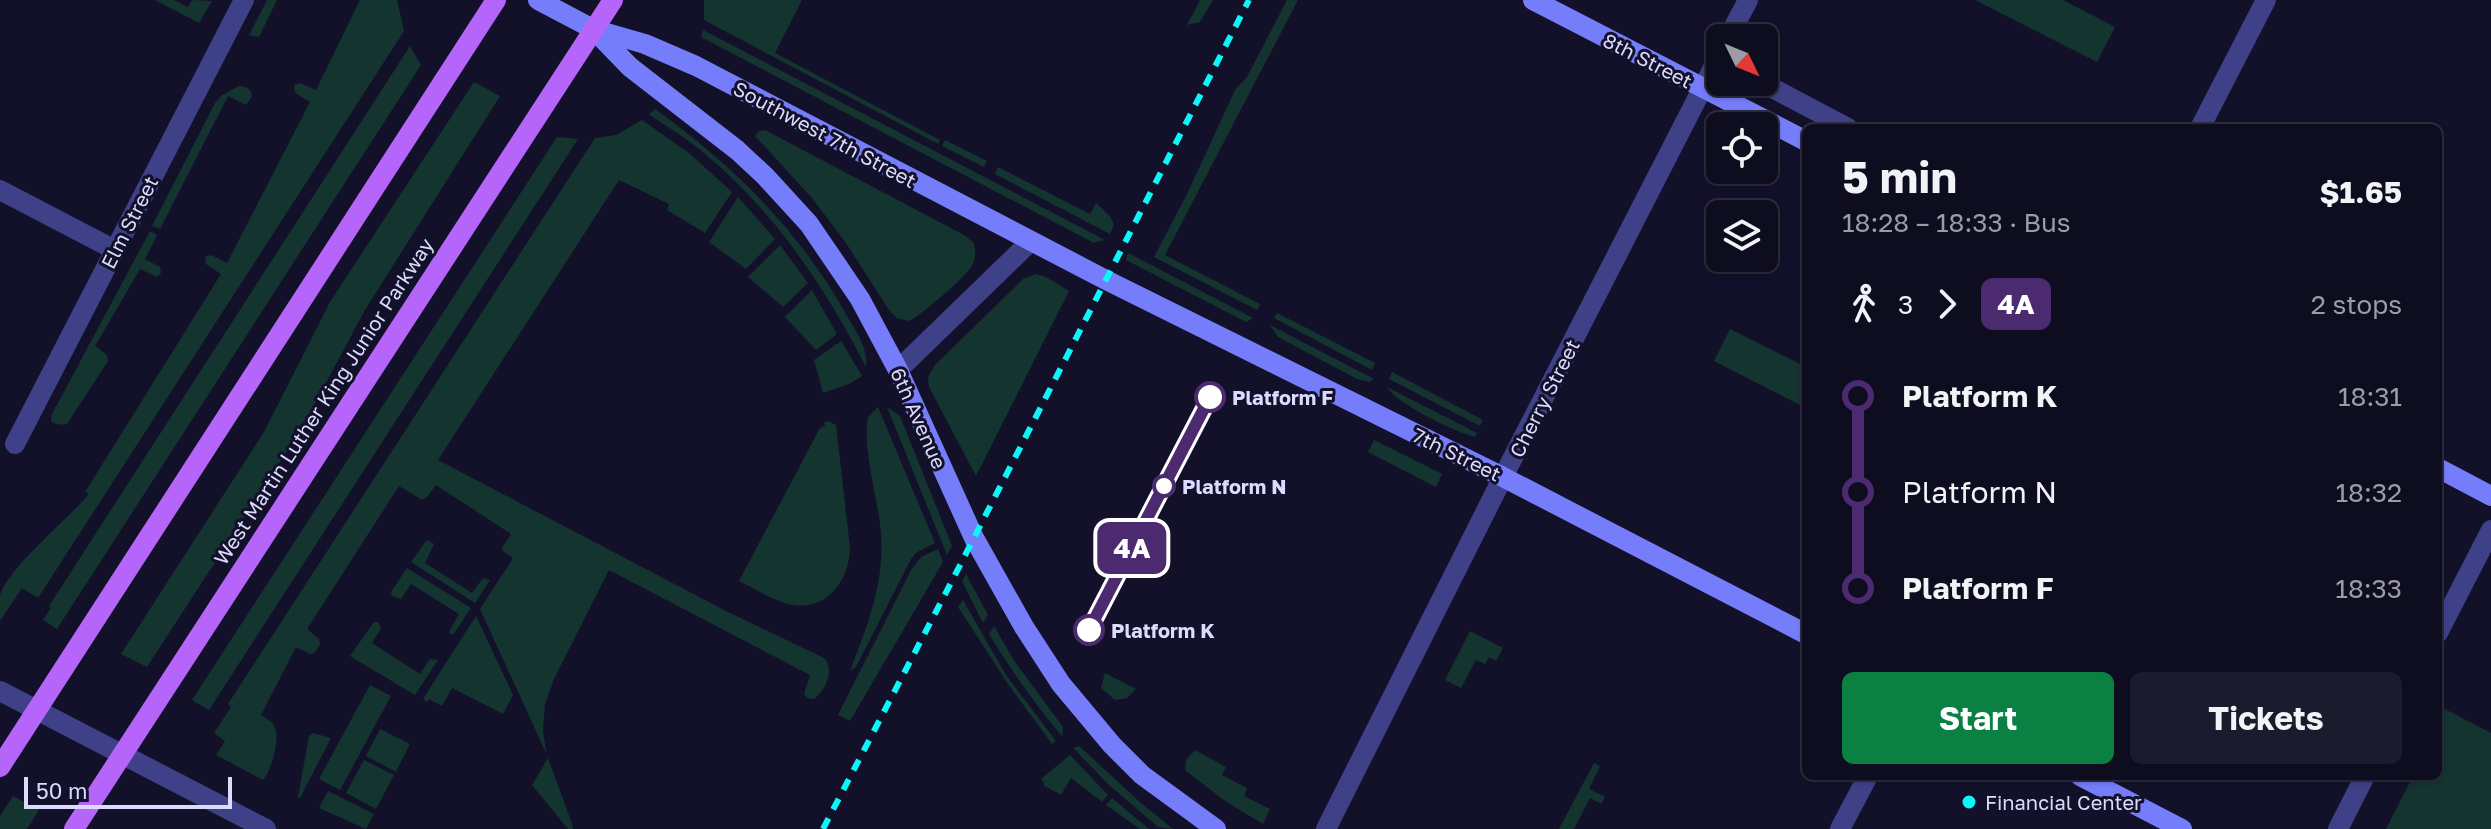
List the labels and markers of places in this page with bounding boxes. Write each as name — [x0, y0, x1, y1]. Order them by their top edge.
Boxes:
marker: Platform F — [1195, 382, 1225, 412]
place label: Platform F — [1232, 385, 1333, 409]
place label: Platform N — [1182, 474, 1286, 498]
marker: Platform N — [1153, 475, 1175, 497]
marker: Platform K — [1074, 615, 1104, 645]
place label: Platform K — [1111, 618, 1215, 642]
place label: Financial Center — [1985, 790, 2142, 814]
marker: Financial Center — [1960, 793, 1978, 811]

